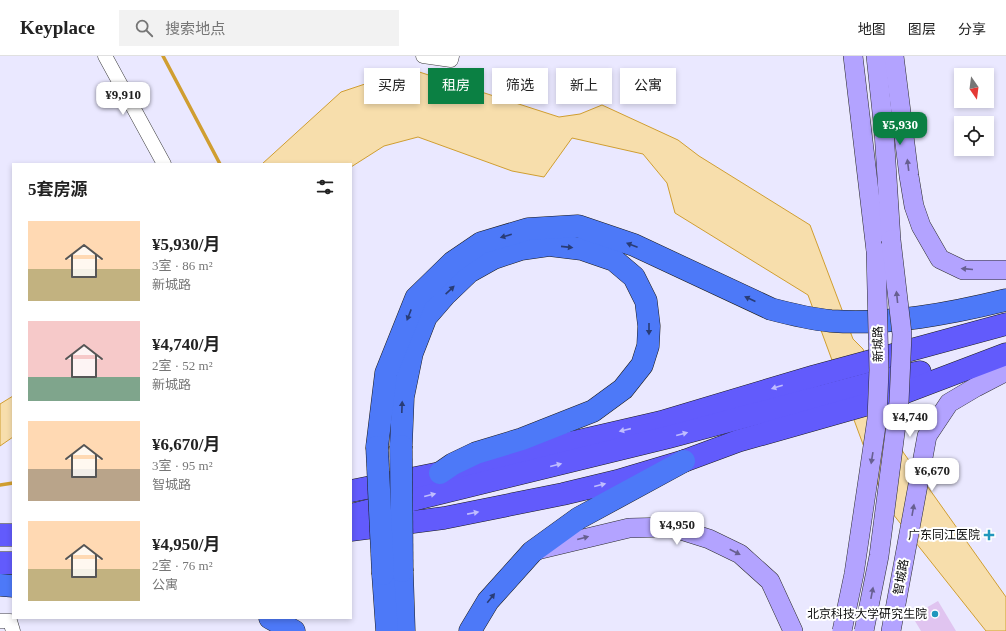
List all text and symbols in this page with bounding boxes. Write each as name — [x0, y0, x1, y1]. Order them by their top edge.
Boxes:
search box — [119, 10, 399, 46]
text: Keyplace — [20, 17, 95, 38]
icon: search — [133, 17, 155, 39]
text: 搜索地点 — [165, 21, 225, 37]
text: 地图 — [858, 22, 886, 37]
text: 图层 — [908, 22, 936, 37]
text: 分享 — [958, 22, 986, 37]
chip: 买房 — [364, 68, 420, 104]
chip: 租房 — [428, 68, 484, 104]
chip: 筛选 — [492, 68, 548, 104]
chip: 新上 — [556, 68, 612, 104]
chip: 公寓 — [620, 68, 676, 104]
north arrow — [954, 68, 994, 108]
map controls — [954, 68, 994, 156]
pin: ¥9,910 — [90, 82, 156, 116]
text: ¥9,910 — [105, 87, 141, 102]
pin: ¥5,930 — [867, 112, 933, 146]
button: locate — [954, 116, 994, 156]
text: ¥5,930 — [882, 117, 918, 132]
one-way arrow — [905, 159, 911, 171]
icon: filters — [314, 176, 336, 198]
text: 5套房源 — [28, 180, 88, 199]
one-way arrow — [500, 233, 512, 239]
text: ¥5,930/月 — [152, 235, 220, 254]
icon: home — [60, 237, 108, 285]
one-way arrow — [626, 242, 637, 248]
one-way arrow — [561, 244, 573, 250]
text: 3室 · 86 m² — [152, 258, 213, 273]
one-way arrow — [961, 266, 973, 273]
text: 新城路 — [152, 277, 191, 292]
one-way arrow — [445, 285, 455, 295]
one-way arrow — [894, 291, 901, 303]
one-way arrow — [744, 296, 755, 302]
one-way arrow — [405, 309, 411, 321]
one-way arrow — [646, 323, 652, 336]
street label: 新城路 — [871, 326, 885, 362]
text: ¥4,740/月 — [152, 335, 220, 354]
icon: home — [60, 337, 108, 385]
text: 2室 · 52 m² — [152, 358, 213, 373]
text: 新城路 — [152, 377, 191, 392]
one-way arrow — [771, 384, 783, 390]
one-way arrow — [399, 401, 406, 413]
pin: ¥4,740 — [877, 404, 943, 438]
text: ¥4,740 — [892, 409, 928, 424]
one-way arrow — [619, 427, 631, 433]
one-way arrow — [677, 431, 689, 437]
text: ¥6,670/月 — [152, 435, 220, 454]
icon: home — [60, 437, 108, 485]
one-way arrow — [869, 452, 875, 464]
text: 3室 · 95 m² — [152, 458, 213, 473]
pin: ¥6,670 — [899, 458, 965, 492]
one-way arrow — [550, 461, 562, 467]
text: ¥6,670 — [914, 463, 950, 478]
text: 智城路 — [152, 477, 191, 492]
one-way arrow — [594, 482, 606, 488]
one-way arrow — [424, 492, 436, 498]
one-way arrow — [910, 504, 916, 516]
one-way arrow — [467, 509, 479, 515]
pin: ¥4,950 — [644, 512, 710, 546]
text: ¥4,950 — [659, 517, 695, 532]
place label: 广东同江医院 — [908, 528, 980, 542]
marker: 广东同江医院 — [983, 529, 995, 541]
text: ¥4,950/月 — [152, 535, 220, 554]
one-way arrow — [577, 535, 589, 541]
icon: home — [60, 537, 108, 585]
one-way arrow — [729, 549, 741, 555]
text: 2室 · 76 m² — [152, 558, 213, 573]
street label: 智城路 — [891, 558, 911, 596]
text: 公寓 — [152, 577, 178, 592]
one-way arrow — [869, 587, 875, 599]
one-way arrow — [487, 593, 495, 603]
place label: 北京科技大学研究生院 — [807, 607, 927, 621]
marker: 北京科技大学研究生院 — [930, 609, 940, 619]

